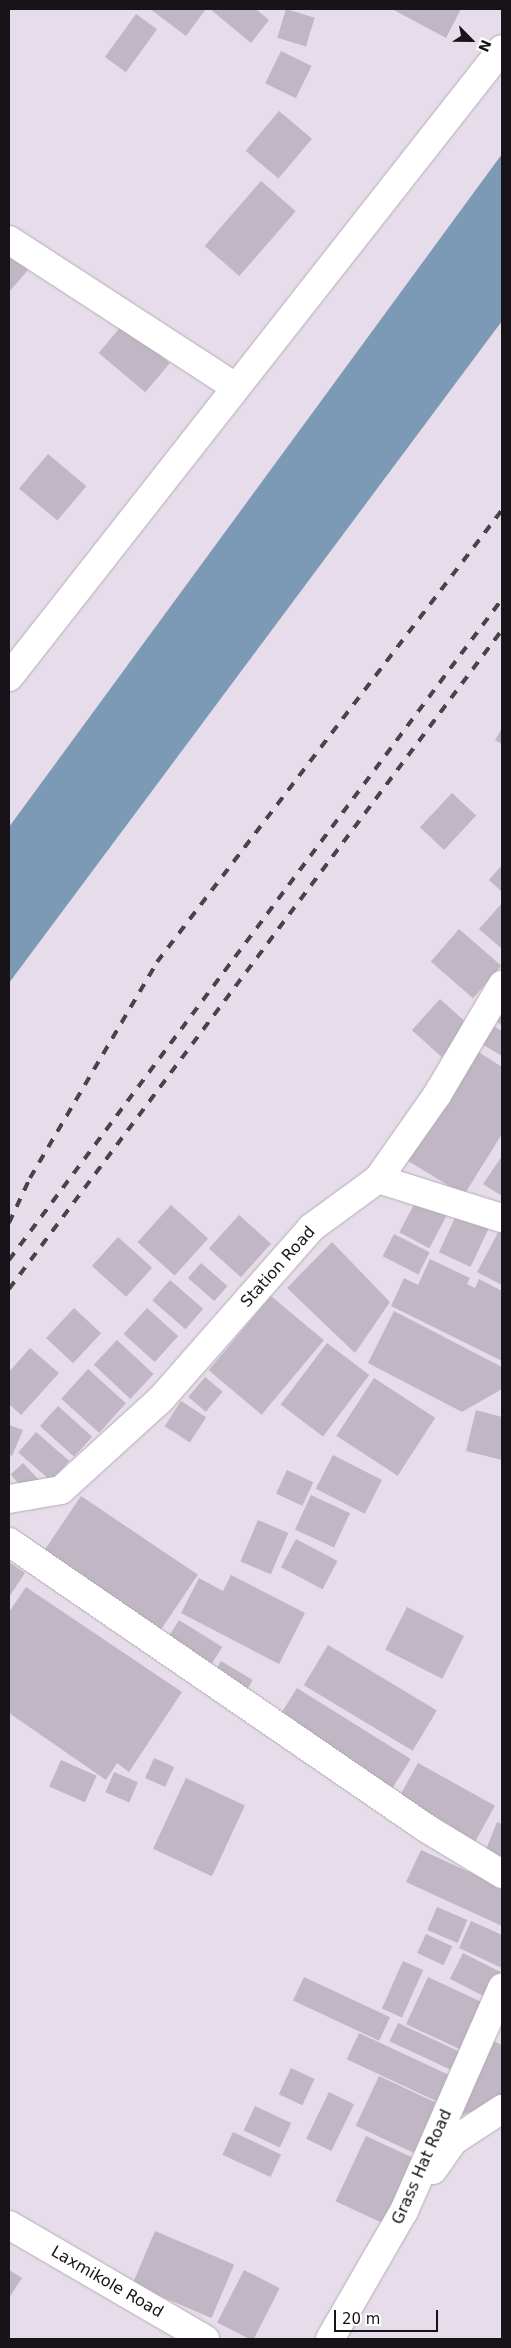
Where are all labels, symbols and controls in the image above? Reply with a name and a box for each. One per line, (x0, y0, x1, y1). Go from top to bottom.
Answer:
north arrow (446, 15, 496, 65)
text: N (475, 37, 494, 54)
street label: Station Road (237, 1223, 319, 1311)
street label: Grass Hat Road (388, 2107, 456, 2227)
street label: Laxmikole Road (48, 2242, 166, 2322)
scale bar (336, 2300, 440, 2332)
text: 20 m (342, 2310, 380, 2328)

